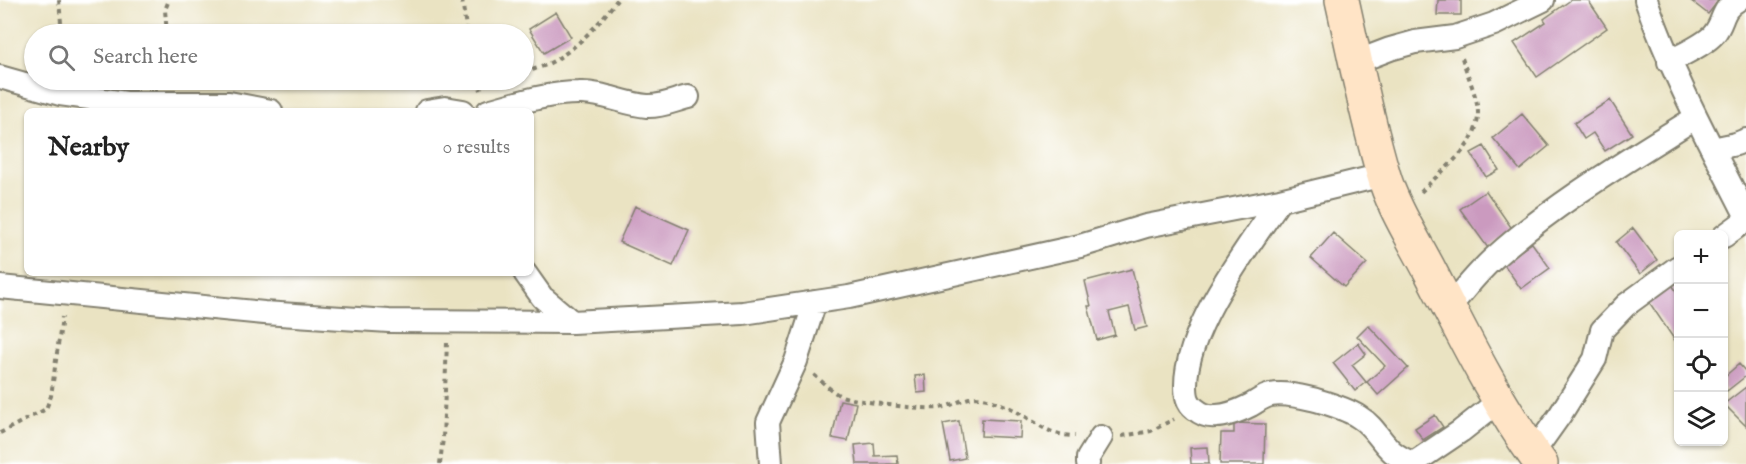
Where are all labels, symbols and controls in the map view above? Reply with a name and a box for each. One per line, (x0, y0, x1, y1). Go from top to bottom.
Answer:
search box (24, 24, 534, 90)
icon: search (45, 41, 78, 74)
text: Search here (93, 43, 198, 71)
text: Nearby (48, 131, 129, 164)
text: 0 results (443, 135, 510, 160)
map controls (1674, 230, 1728, 446)
button: + (1674, 230, 1728, 284)
button: − (1674, 284, 1728, 338)
button: locate (1674, 338, 1728, 392)
button: layers (1674, 392, 1728, 446)

